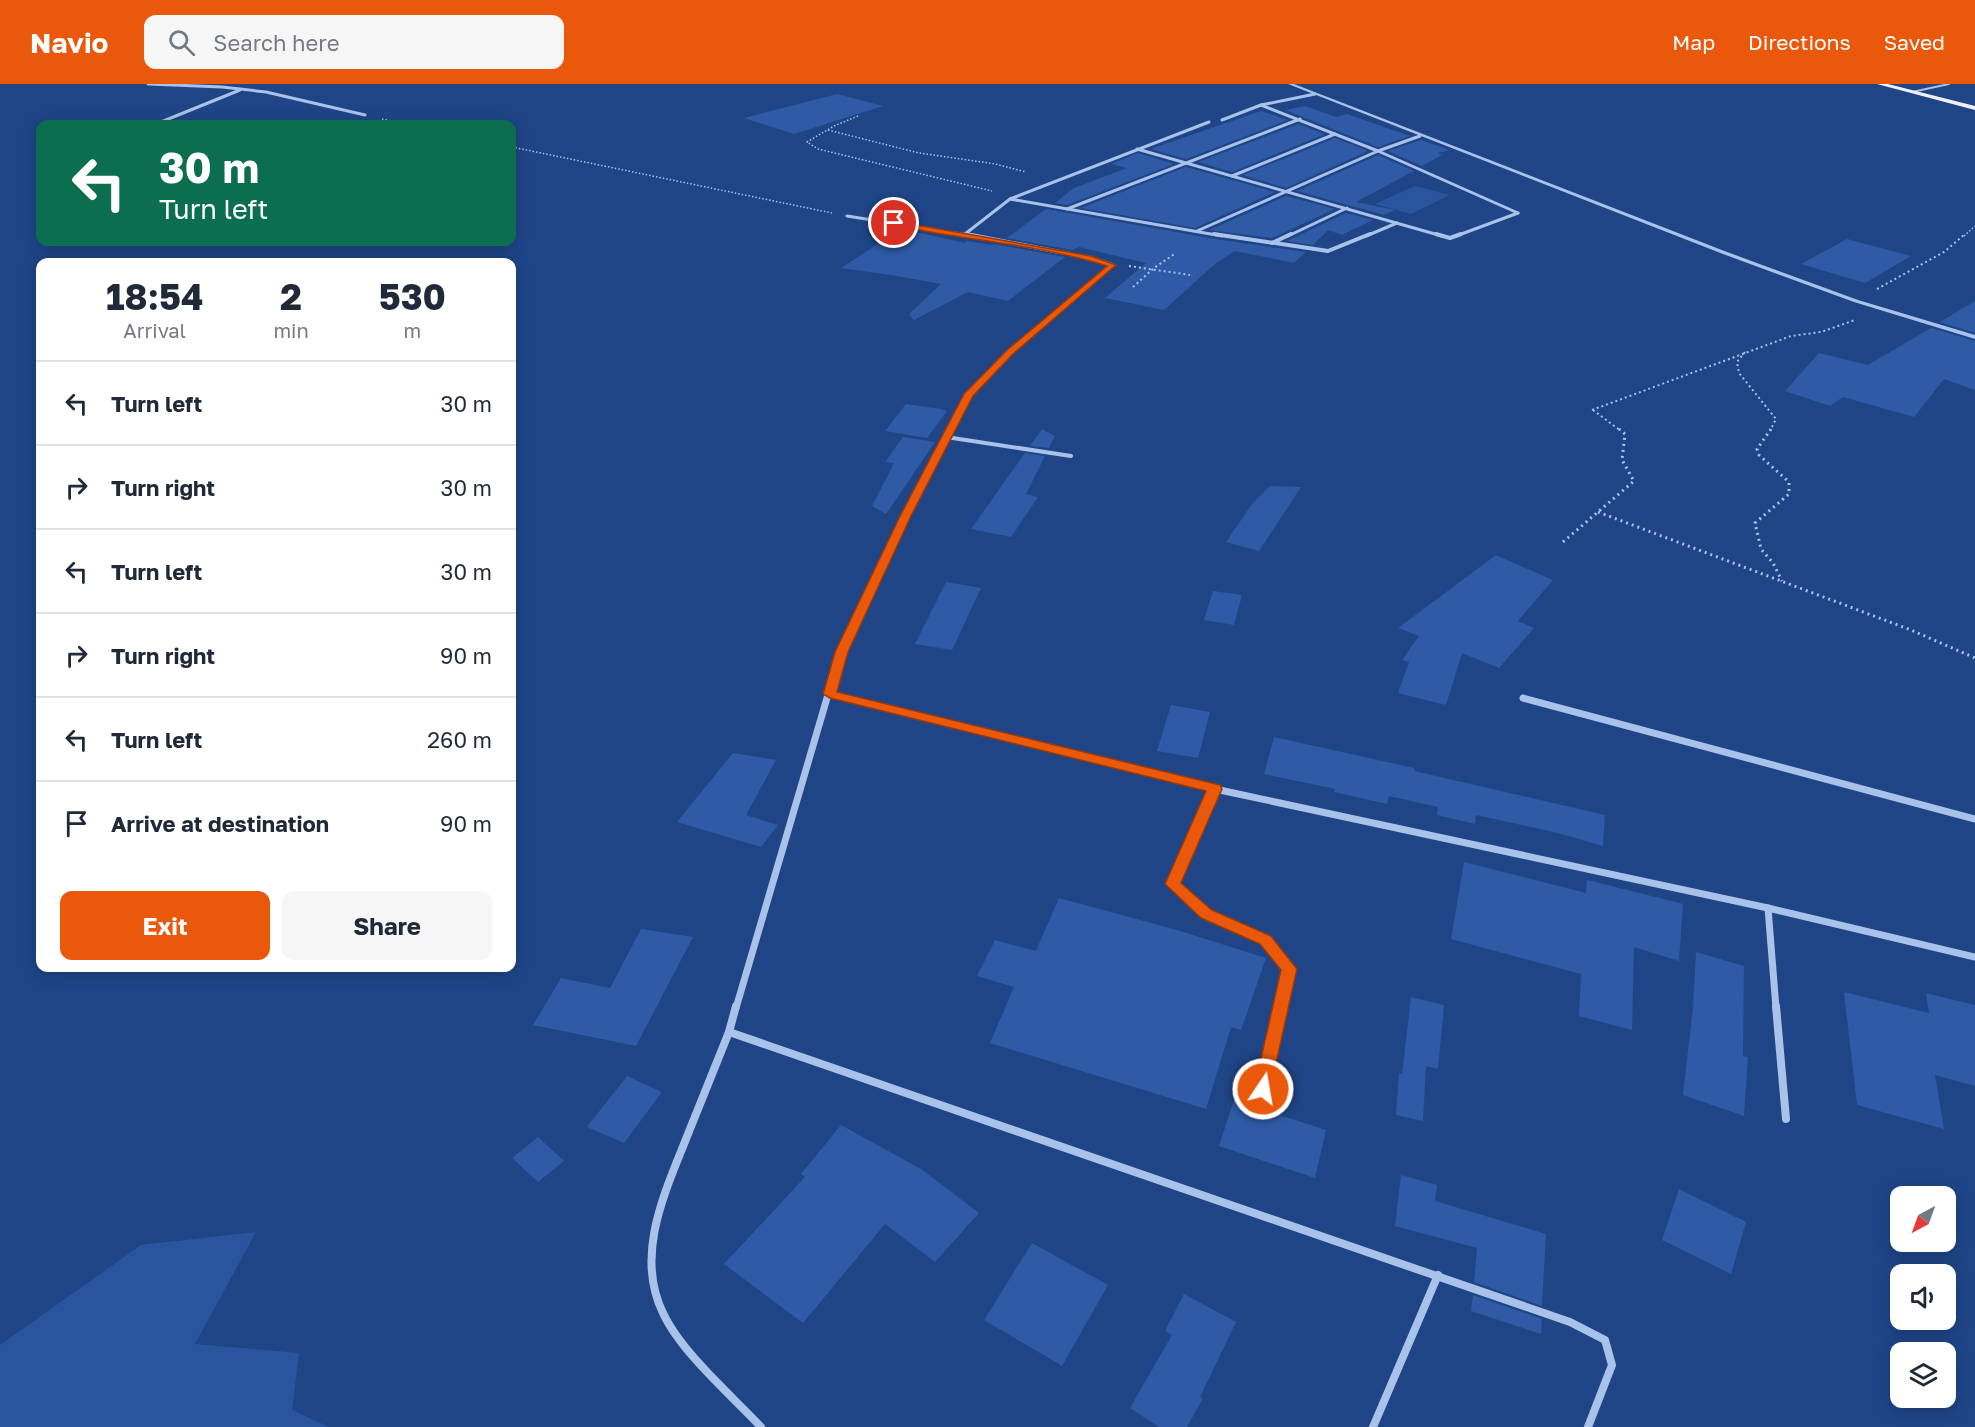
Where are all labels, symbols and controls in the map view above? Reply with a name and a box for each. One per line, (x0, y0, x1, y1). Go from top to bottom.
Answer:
search box (144, 15, 564, 69)
text: Navio (30, 26, 108, 59)
icon: search (165, 26, 198, 59)
text: Search here (213, 29, 339, 56)
text: Map (1672, 29, 1715, 55)
text: Directions (1748, 29, 1851, 55)
text: Saved (1884, 29, 1945, 55)
text: 30 m (159, 142, 259, 192)
icon: left (60, 144, 138, 222)
text: Turn left (159, 193, 268, 225)
pin (868, 197, 919, 248)
icon: arrive (877, 206, 910, 239)
text: 18:54 (106, 275, 203, 318)
text: 2 (280, 275, 302, 318)
text: 530 (379, 275, 446, 318)
text: Arrival (123, 318, 186, 342)
text: min (273, 318, 309, 342)
text: m (404, 318, 421, 342)
icon: left (60, 387, 93, 420)
text: Turn left (111, 390, 202, 417)
text: 30 m (441, 390, 492, 417)
icon: right (60, 471, 93, 504)
text: Turn right (111, 474, 215, 501)
text: 30 m (441, 474, 492, 501)
icon: left (60, 555, 93, 588)
text: Turn left (111, 558, 202, 585)
text: 30 m (441, 558, 492, 585)
icon: right (60, 639, 93, 672)
text: Turn right (111, 642, 215, 669)
text: 90 m (440, 642, 492, 669)
icon: left (60, 723, 93, 756)
text: Turn left (111, 726, 202, 753)
text: 260 m (427, 726, 492, 753)
icon: arrive (60, 807, 93, 840)
text: Arrive at destination (111, 810, 329, 837)
text: 90 m (440, 810, 492, 837)
button: Exit (60, 891, 270, 960)
button: Share (282, 891, 492, 960)
position arrow (1231, 1057, 1295, 1121)
north arrow (1890, 1186, 1956, 1252)
map controls (1890, 1186, 1956, 1408)
button: sound (1890, 1264, 1956, 1330)
button: layers (1890, 1342, 1956, 1408)

